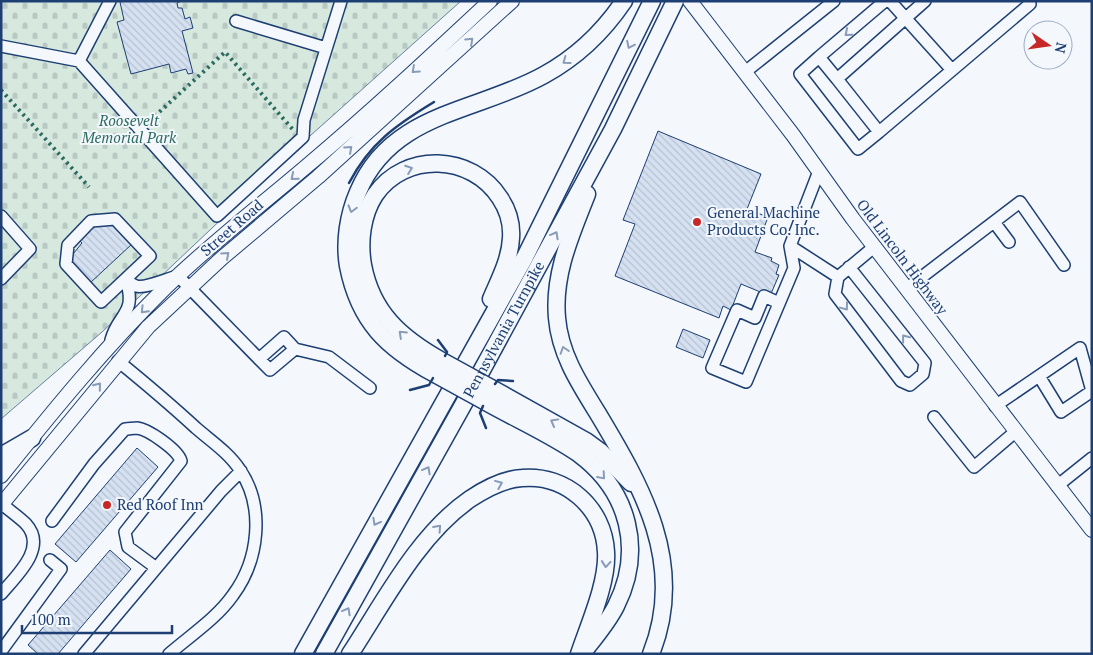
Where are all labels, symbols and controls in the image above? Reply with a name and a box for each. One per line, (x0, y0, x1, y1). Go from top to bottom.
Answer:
north arrow (1023, 20, 1073, 70)
one-way arrow (845, 27, 854, 35)
one-way arrow (464, 38, 473, 47)
one-way arrow (626, 40, 636, 49)
text: N (1051, 41, 1072, 56)
one-way arrow (562, 55, 572, 64)
one-way arrow (412, 64, 421, 73)
park label: Roosevelt Memorial Park (81, 110, 177, 147)
one-way arrow (343, 146, 352, 155)
one-way arrow (405, 165, 413, 175)
one-way arrow (290, 172, 299, 181)
street label: Street Road (196, 194, 267, 260)
street label: Old Lincoln Highway (853, 195, 953, 318)
place label: General Machine Products Co. Inc. (707, 202, 820, 239)
one-way arrow (347, 204, 357, 212)
marker: General Machine Products Co. Inc. (691, 216, 703, 228)
one-way arrow (549, 231, 559, 240)
one-way arrow (220, 252, 229, 261)
street label: Pennsylvania Turnpike (458, 257, 548, 401)
one-way arrow (839, 301, 847, 310)
one-way arrow (141, 305, 150, 314)
one-way arrow (398, 331, 407, 340)
one-way arrow (902, 335, 911, 344)
one-way arrow (560, 346, 570, 355)
one-way arrow (93, 382, 102, 391)
one-way arrow (550, 418, 559, 428)
one-way arrow (421, 466, 431, 475)
one-way arrow (596, 471, 605, 480)
one-way arrow (494, 480, 503, 491)
place label: Red Roof Inn (117, 494, 204, 514)
marker: Red Roof Inn (101, 499, 113, 511)
one-way arrow (373, 517, 383, 526)
one-way arrow (432, 524, 441, 533)
one-way arrow (601, 561, 612, 569)
scale bar (22, 602, 172, 634)
one-way arrow (341, 608, 351, 617)
text: 100 m (30, 609, 71, 629)

